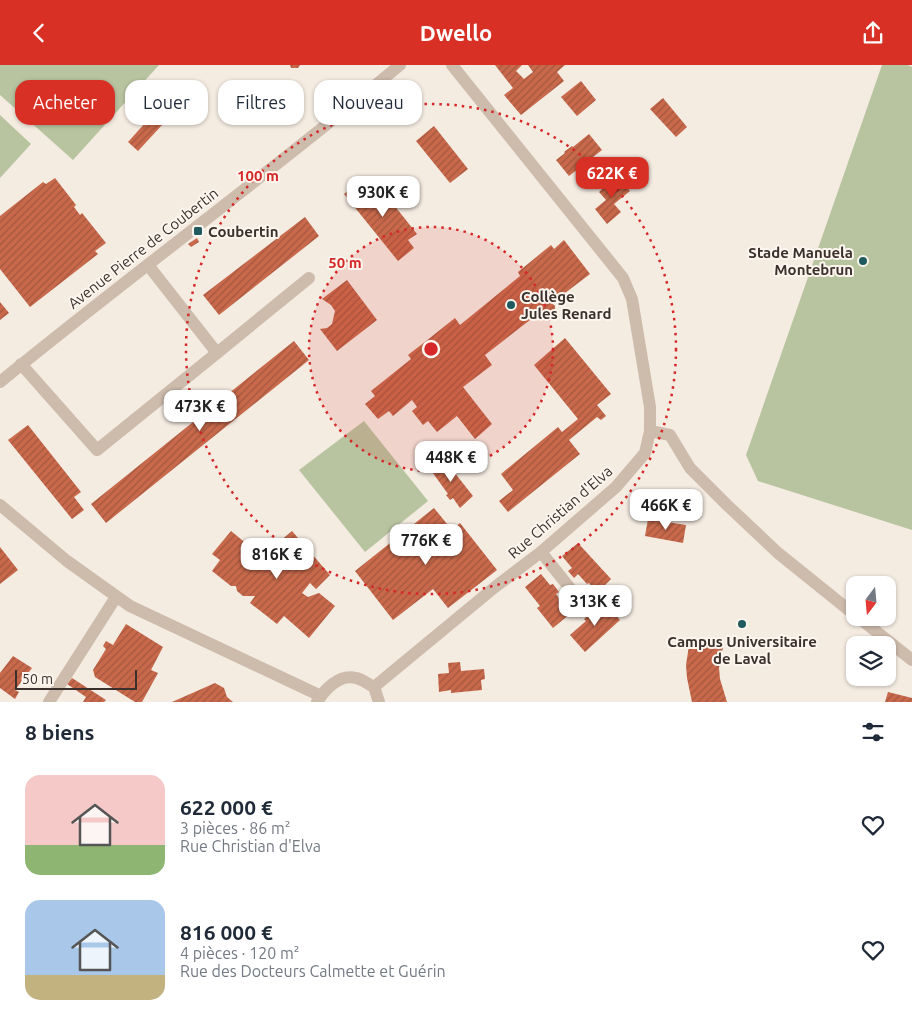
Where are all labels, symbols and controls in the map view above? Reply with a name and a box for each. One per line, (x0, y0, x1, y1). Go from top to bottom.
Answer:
icon: back (25, 19, 53, 47)
icon: share (859, 19, 887, 47)
text: Dwello (420, 20, 492, 45)
chip: Acheter (15, 80, 115, 125)
chip: Louer (125, 80, 208, 125)
chip: Filtres (218, 80, 304, 125)
chip: Nouveau (314, 80, 422, 125)
pin: 622K € (571, 157, 653, 199)
text: 622K € (587, 164, 637, 182)
text: 100 m (237, 167, 279, 184)
pin: 930K € (342, 175, 424, 218)
text: 930K € (358, 183, 408, 201)
street label: Avenue Pierre de Coubertin (65, 184, 221, 312)
place label: Coubertin (208, 223, 278, 240)
marker: Coubertin (192, 225, 204, 237)
place label: Stade Manuela Montebrun (748, 244, 853, 278)
text: 50 m (328, 254, 362, 271)
marker: Stade Manuela Montebrun (857, 255, 869, 267)
place label: Collège Jules Renard (521, 288, 612, 322)
marker: Collège Jules Renard (505, 299, 517, 311)
centre of rings (422, 340, 440, 358)
pin: 473K € (159, 389, 241, 432)
text: 473K € (175, 397, 225, 415)
pin: 448K € (410, 441, 492, 483)
text: 448K € (426, 448, 476, 466)
street label: Rue Christian d'Elva (505, 462, 615, 562)
pin: 466K € (625, 489, 707, 531)
text: 466K € (641, 496, 691, 514)
pin: 776K € (385, 523, 467, 566)
text: 776K € (401, 531, 451, 549)
pin: 816K € (236, 537, 318, 580)
text: 816K € (252, 545, 302, 563)
north arrow (846, 576, 896, 626)
map controls (846, 576, 896, 686)
pin: 313K € (554, 585, 636, 627)
text: 313K € (570, 592, 620, 610)
marker: Campus Universitaire de Laval (736, 618, 748, 630)
place label: Campus Universitaire de Laval (667, 633, 817, 667)
button: layers (846, 636, 896, 686)
scale bar (15, 667, 138, 690)
text: 50 m (22, 671, 53, 687)
icon: filters (859, 718, 887, 746)
text: 8 biens (25, 720, 95, 744)
icon: home (65, 795, 125, 855)
text: 622 000 € (180, 795, 273, 819)
icon: heart (859, 811, 887, 839)
text: 3 pièces · 86 m² (180, 819, 290, 837)
text: Rue Christian d'Elva (180, 837, 321, 855)
icon: home (65, 920, 125, 980)
text: 816 000 € (180, 920, 273, 944)
icon: heart (859, 936, 887, 964)
text: 4 pièces · 120 m² (180, 944, 300, 962)
text: Rue des Docteurs Calmette et Guérin (180, 962, 446, 980)

